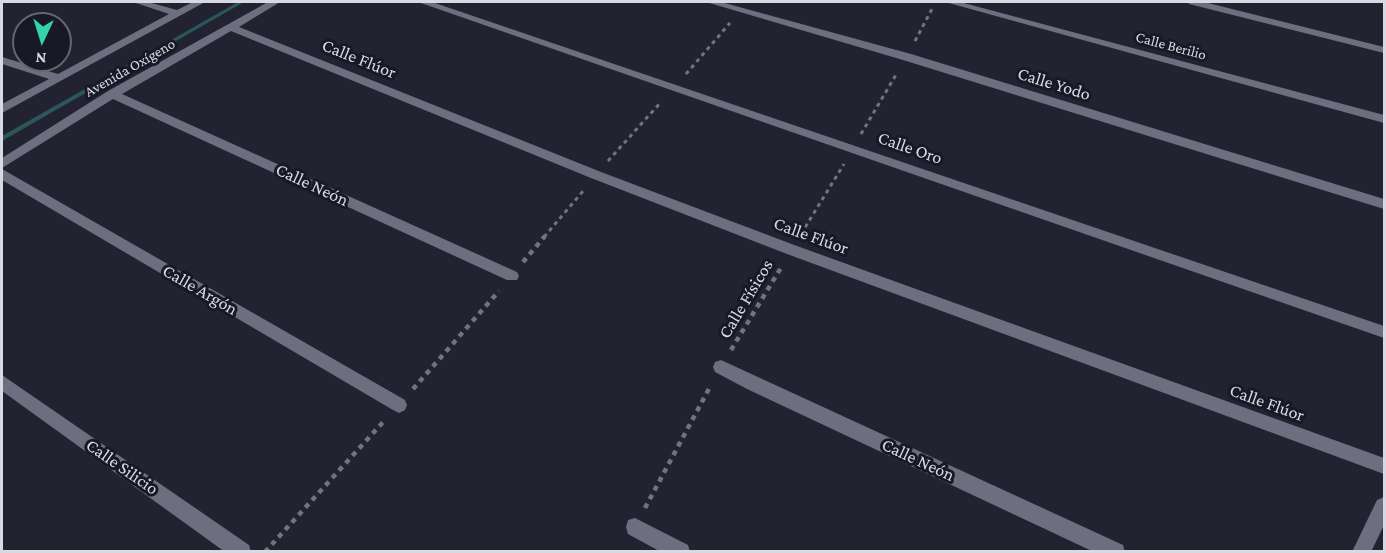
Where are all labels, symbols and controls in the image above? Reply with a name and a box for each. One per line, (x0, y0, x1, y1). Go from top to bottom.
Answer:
north arrow (12, 12, 72, 72)
street label: Calle Berilio (1134, 28, 1208, 64)
street label: Calle Flúor (319, 34, 399, 84)
street label: Avenida Oxígeno (82, 35, 178, 101)
text: N (35, 50, 47, 67)
street label: Calle Yodo (1015, 63, 1093, 105)
street label: Calle Oro (875, 127, 945, 169)
street label: Calle Neón (272, 159, 352, 211)
street label: Calle Flúor (771, 212, 851, 260)
street label: Calle Físicos (714, 256, 778, 342)
street label: Calle Argón (159, 260, 241, 320)
street label: Calle Flúor (1227, 379, 1307, 427)
street label: Calle Silicio (82, 434, 162, 500)
street label: Calle Neón (878, 434, 958, 486)

